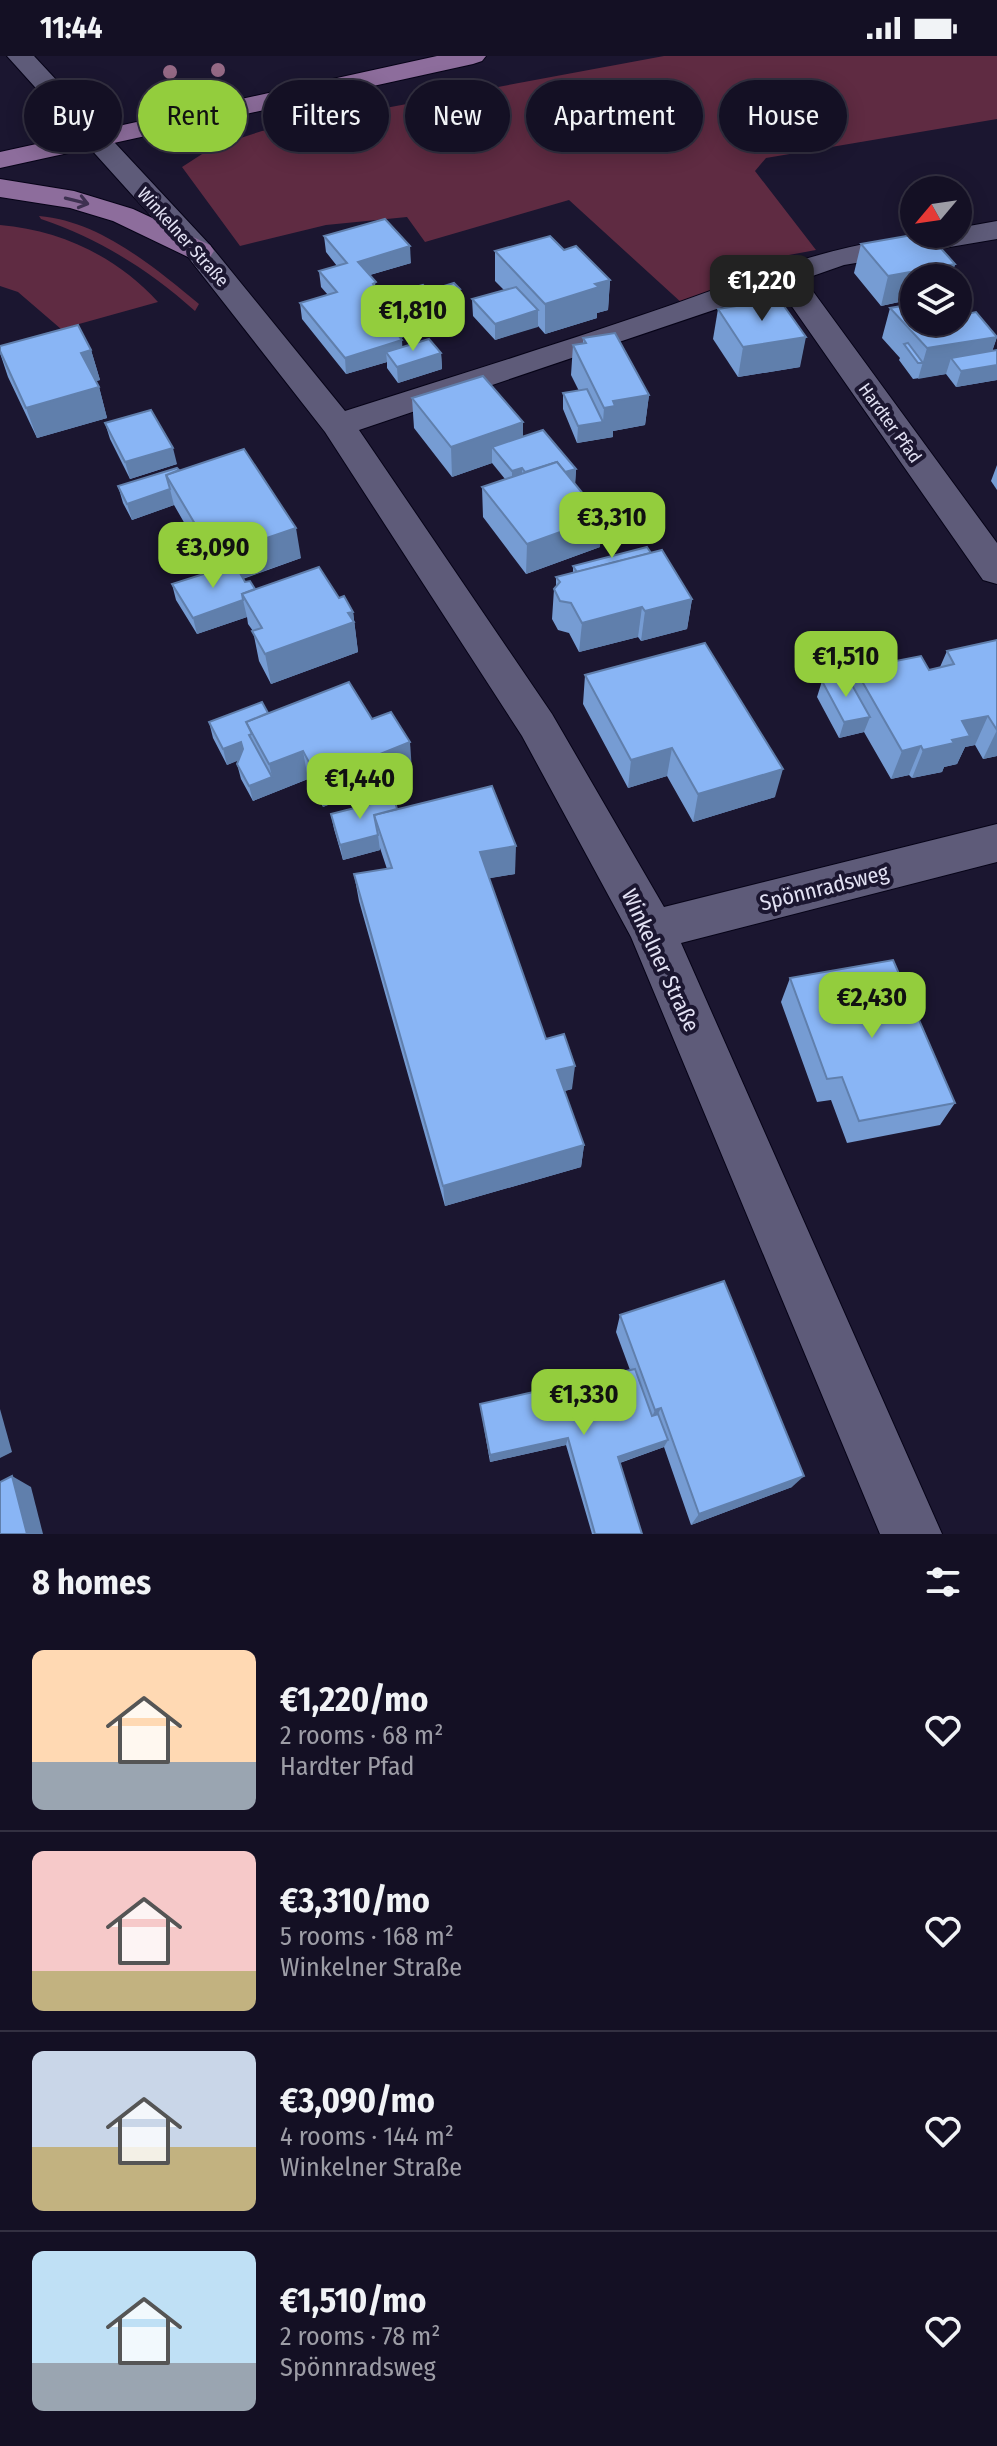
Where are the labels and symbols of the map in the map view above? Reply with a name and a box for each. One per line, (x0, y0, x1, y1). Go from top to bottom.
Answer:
north arrow (900, 176, 972, 248)
street label: Winkelner Straße (133, 183, 233, 291)
one-way arrow (63, 195, 89, 210)
pin: €1,220 (697, 255, 827, 323)
pin: €1,810 (348, 285, 478, 353)
street label: Hardter Pfad (854, 379, 926, 467)
pin: €3,310 (547, 492, 677, 560)
pin: €3,090 (148, 522, 278, 590)
pin: €1,510 (781, 631, 911, 699)
pin: €1,440 (295, 753, 425, 821)
street label: Spönnradsweg (757, 858, 892, 917)
street label: Winkelner Straße (616, 885, 705, 1036)
pin: €2,430 (807, 972, 937, 1040)
pin: €1,330 (519, 1369, 649, 1437)

